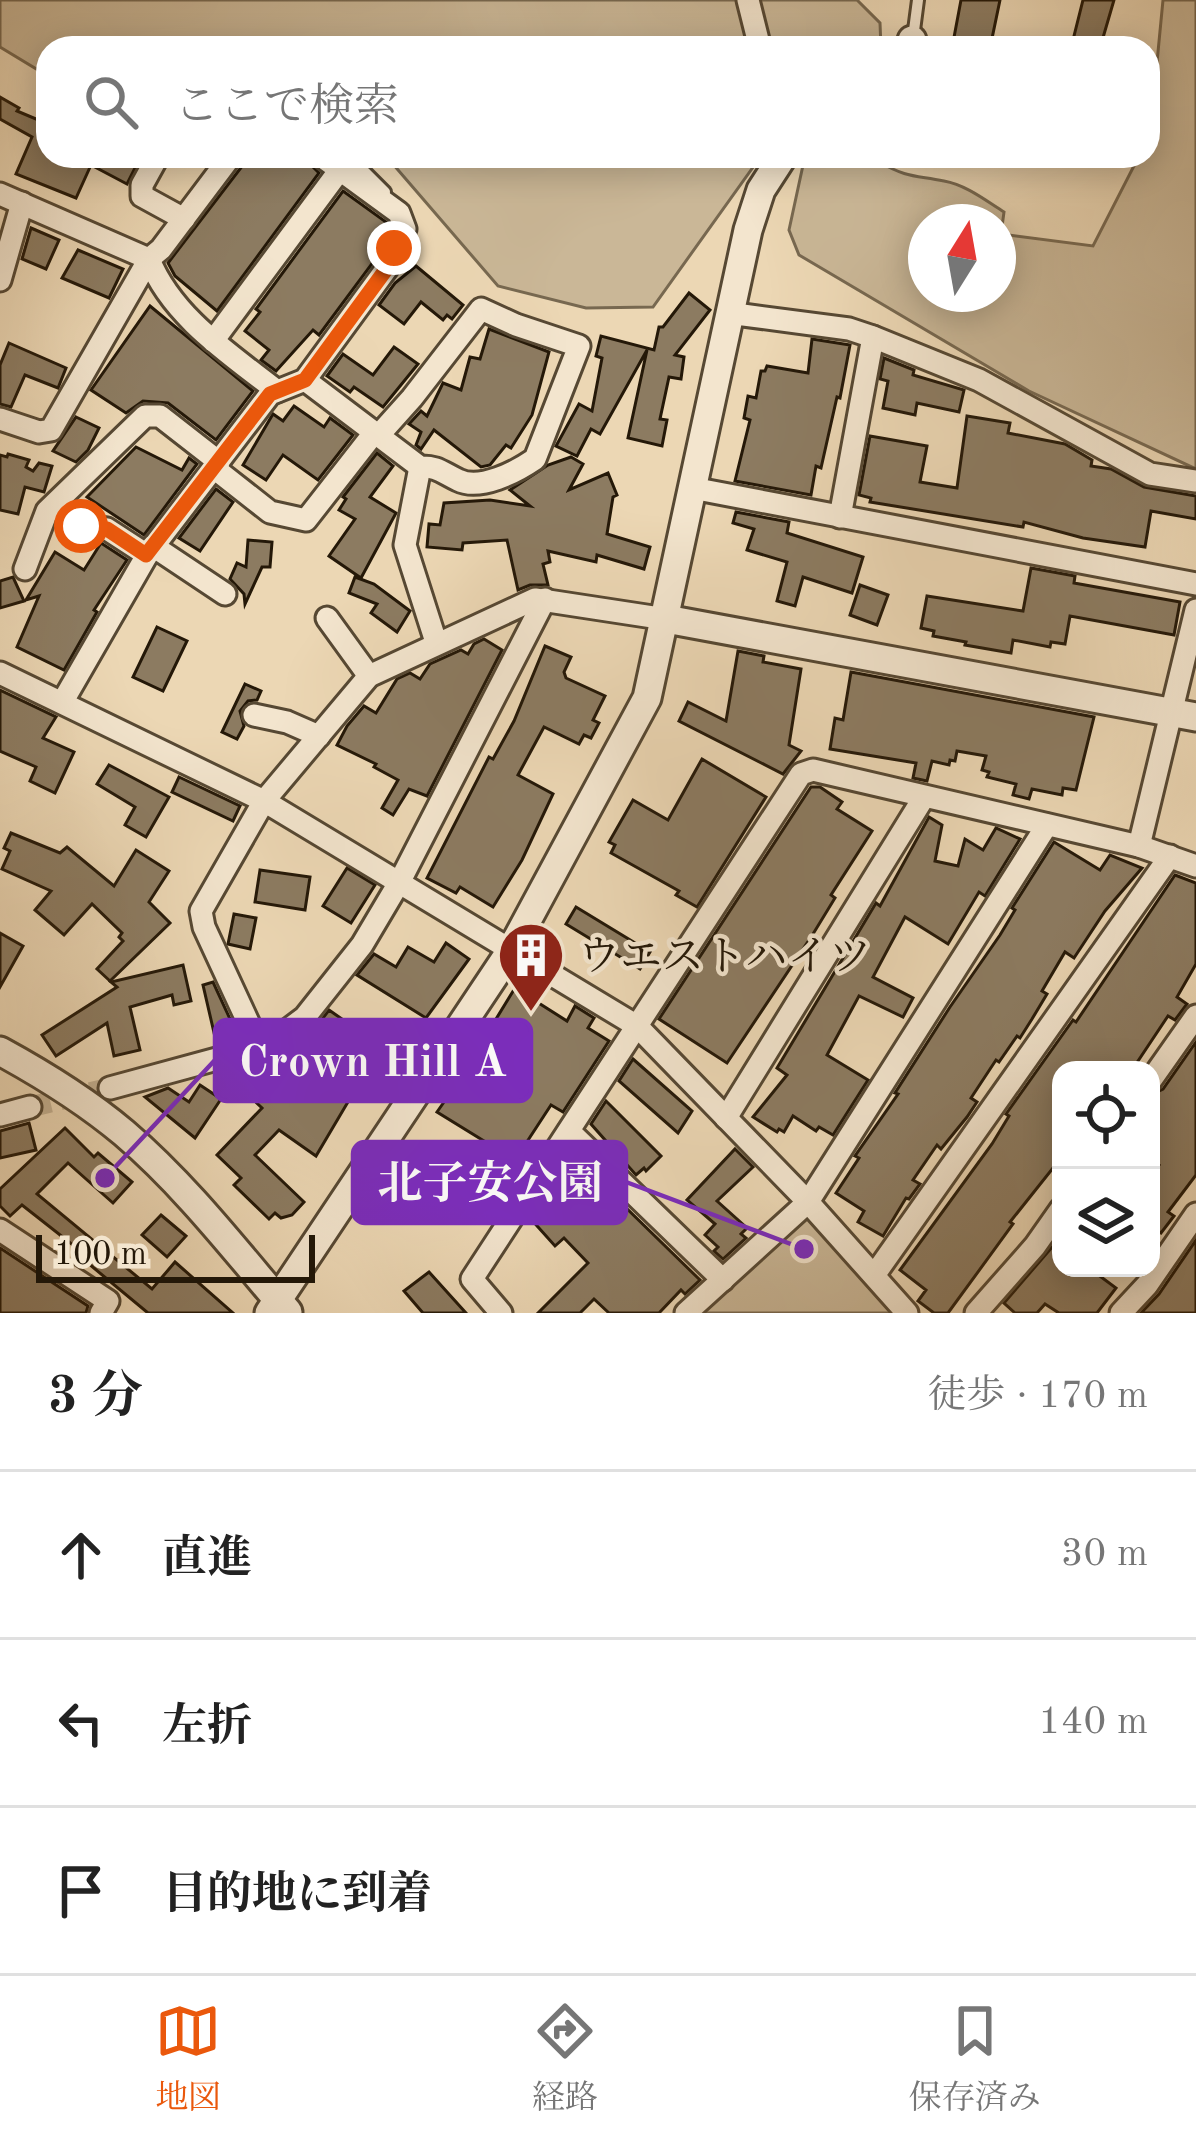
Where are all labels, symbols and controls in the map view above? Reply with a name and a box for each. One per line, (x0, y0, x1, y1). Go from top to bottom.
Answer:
search box (36, 36, 1160, 168)
icon: search (78, 69, 144, 135)
text: ここで検索 (174, 86, 399, 131)
north arrow (908, 204, 1016, 312)
route end (367, 221, 421, 275)
route start (54, 499, 108, 553)
building icon: ウエストハイツ (496, 920, 566, 1014)
place label: ウエストハイツ (578, 937, 871, 980)
callout: Crown Hill A (215, 1020, 531, 1101)
text: Crown Hill A (239, 1042, 507, 1087)
map controls (1052, 1061, 1160, 1277)
button: locate (1052, 1061, 1160, 1169)
callout: 北子安公園 (353, 1142, 626, 1223)
text: 北子安公園 (377, 1159, 603, 1209)
button: layers (1052, 1169, 1160, 1277)
scale bar (36, 1229, 315, 1282)
text: 100 m (54, 1239, 147, 1272)
text: 3 分 (48, 1373, 143, 1424)
text: 徒歩 · 170 m (927, 1377, 1148, 1416)
icon: ahead (48, 1522, 114, 1588)
text: 30 m (1061, 1535, 1148, 1574)
text: 直進 (162, 1538, 252, 1583)
icon: left (48, 1690, 114, 1756)
text: 140 m (1038, 1703, 1148, 1742)
text: 左折 (162, 1706, 252, 1751)
icon: arrive (48, 1858, 114, 1924)
text: 目的地に到着 (162, 1874, 432, 1919)
tab: 地図 (155, 1998, 221, 2120)
tab: 経路 (532, 1998, 598, 2120)
tab: 保存済み (909, 1998, 1041, 2120)

